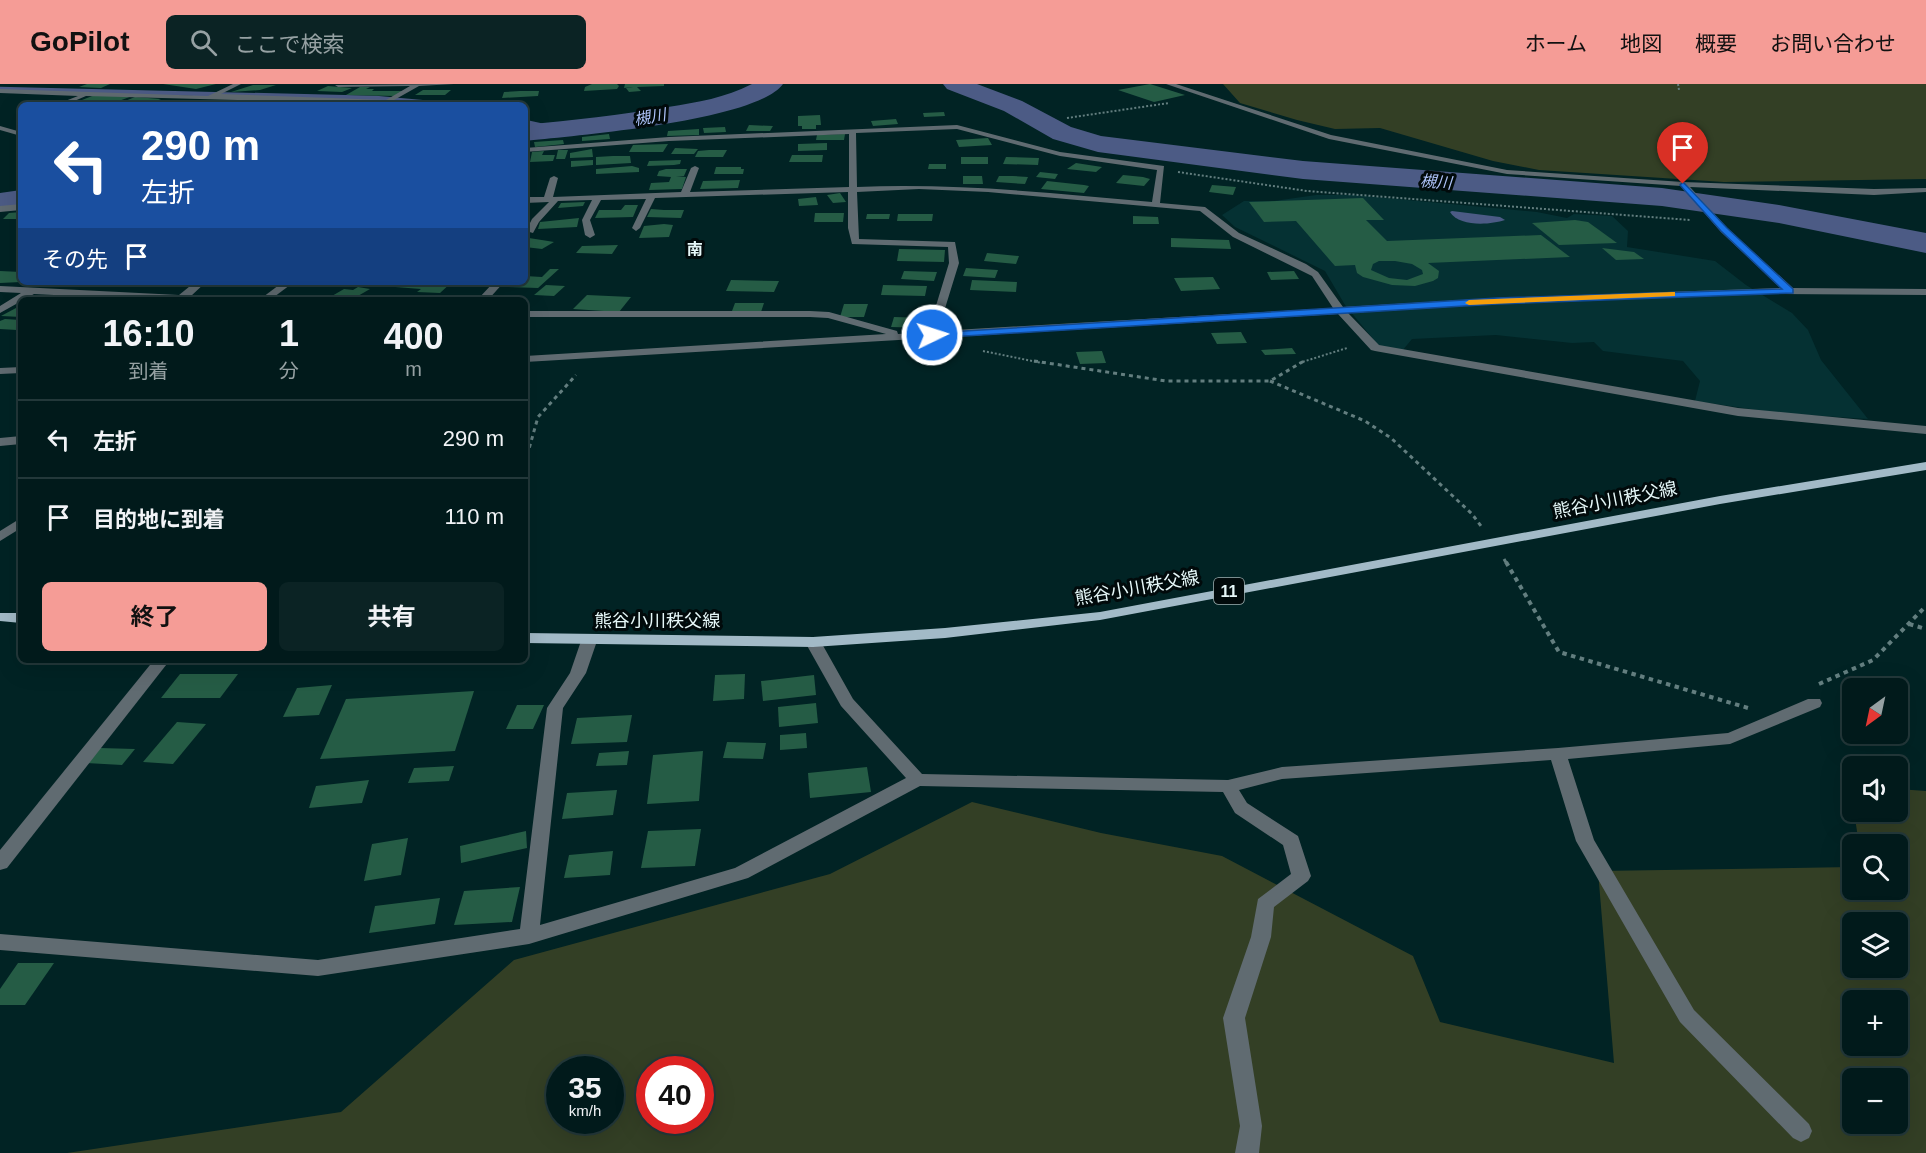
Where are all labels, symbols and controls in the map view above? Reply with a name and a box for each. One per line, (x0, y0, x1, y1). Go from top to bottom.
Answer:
search box (166, 15, 586, 69)
text: GoPilot (30, 26, 130, 57)
icon: search (187, 26, 220, 59)
text: ここで検索 (235, 32, 345, 57)
text: ホーム (1525, 32, 1587, 55)
text: 地図 (1620, 32, 1662, 55)
text: 概要 (1695, 32, 1737, 55)
text: お問い合わせ (1770, 32, 1896, 55)
water label: 槻川 (633, 106, 669, 128)
text: 290 m (141, 122, 260, 169)
pin (1657, 122, 1708, 184)
icon: left (42, 126, 120, 204)
icon: arrive (1666, 131, 1699, 164)
water label: 槻川 (1419, 172, 1455, 192)
text: 左折 (141, 178, 195, 208)
icon: arrive (120, 240, 153, 273)
district label: 南 (687, 241, 703, 258)
text: その先 (42, 247, 108, 272)
position arrow (900, 303, 964, 367)
text: 16:10 (102, 313, 195, 354)
text: 1 (279, 313, 299, 354)
text: 400 (383, 316, 444, 357)
text: m (405, 358, 422, 380)
text: 到着 (128, 360, 168, 382)
text: 分 (279, 360, 299, 382)
icon: left (42, 423, 75, 456)
text: 290 m (443, 426, 504, 451)
text: 左折 (93, 429, 137, 454)
street label: 熊谷小川秩父線 (1551, 478, 1679, 522)
icon: arrive (42, 501, 75, 534)
text: 110 m (444, 504, 504, 529)
text: 目的地に到着 (93, 507, 225, 532)
street label: 熊谷小川秩父線 (1073, 567, 1201, 609)
road number: 11 (1214, 578, 1244, 604)
button: 終了 (42, 582, 267, 651)
button: 共有 (279, 582, 504, 651)
street label: 熊谷小川秩父線 (594, 611, 720, 631)
north arrow (1842, 678, 1908, 744)
map controls (1842, 678, 1908, 1134)
button: sound (1842, 756, 1908, 822)
button: search (1842, 834, 1908, 900)
button: layers (1842, 912, 1908, 978)
button: + (1842, 990, 1908, 1056)
speed limit sign: 40 (636, 1056, 714, 1134)
button: − (1842, 1068, 1908, 1134)
text: 35 (568, 1071, 602, 1104)
text: km/h (569, 1102, 601, 1119)

